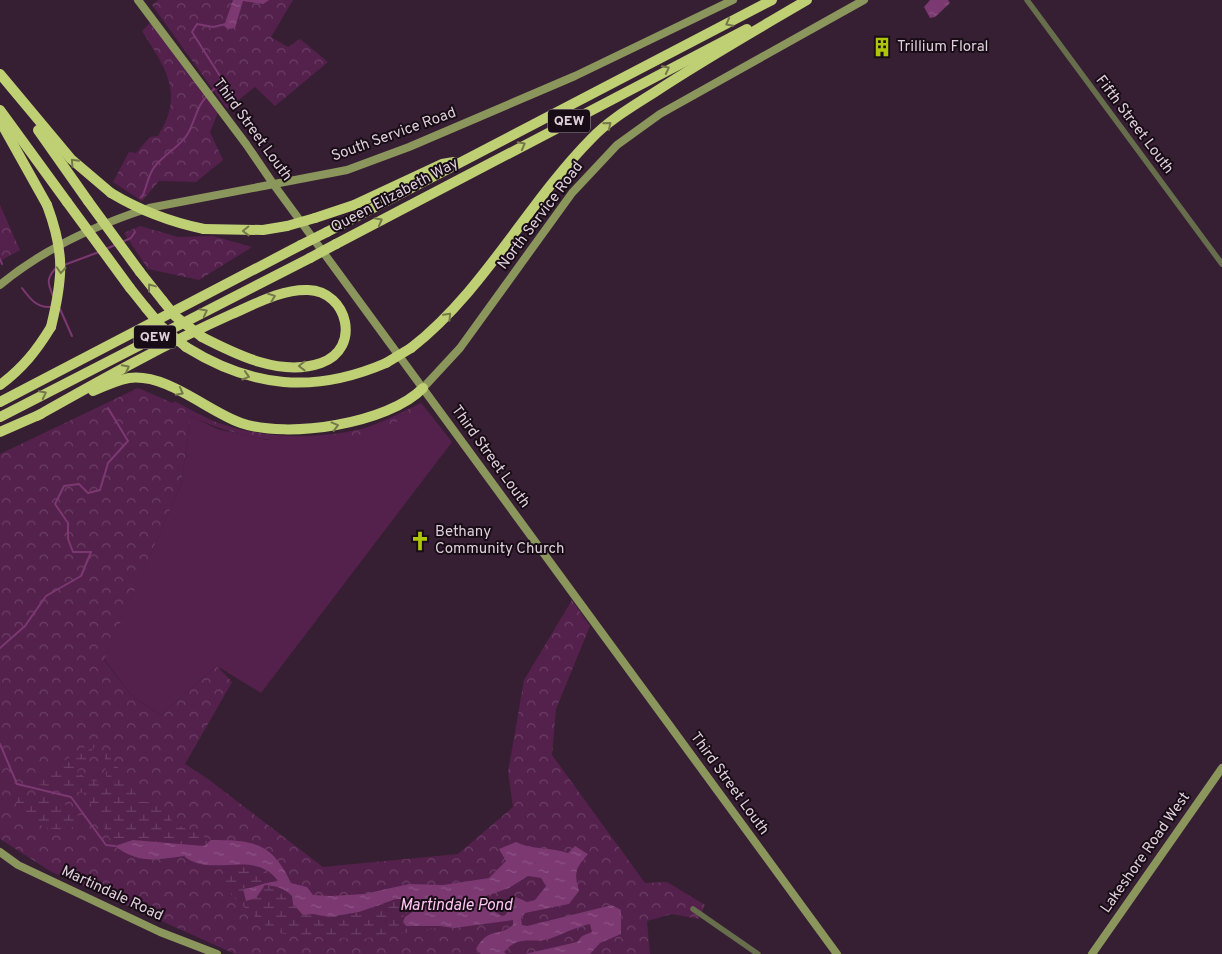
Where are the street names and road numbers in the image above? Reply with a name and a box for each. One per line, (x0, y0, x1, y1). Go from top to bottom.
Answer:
street label: Fifth Street Louth (1091, 72, 1177, 178)
street label: Third Street Louth (208, 75, 296, 185)
street label: South Service Road (329, 104, 459, 166)
road number: QEW (548, 110, 590, 132)
street label: Queen Elizabeth Way (328, 154, 462, 238)
street label: North Service Road (494, 158, 588, 274)
road number: QEW (134, 326, 176, 348)
street label: Third Street Louth (446, 402, 534, 512)
street label: Third Street Louth (685, 729, 773, 839)
street label: Lakeshore Road West (1097, 789, 1195, 917)
street label: Martindale Road (58, 862, 166, 926)

